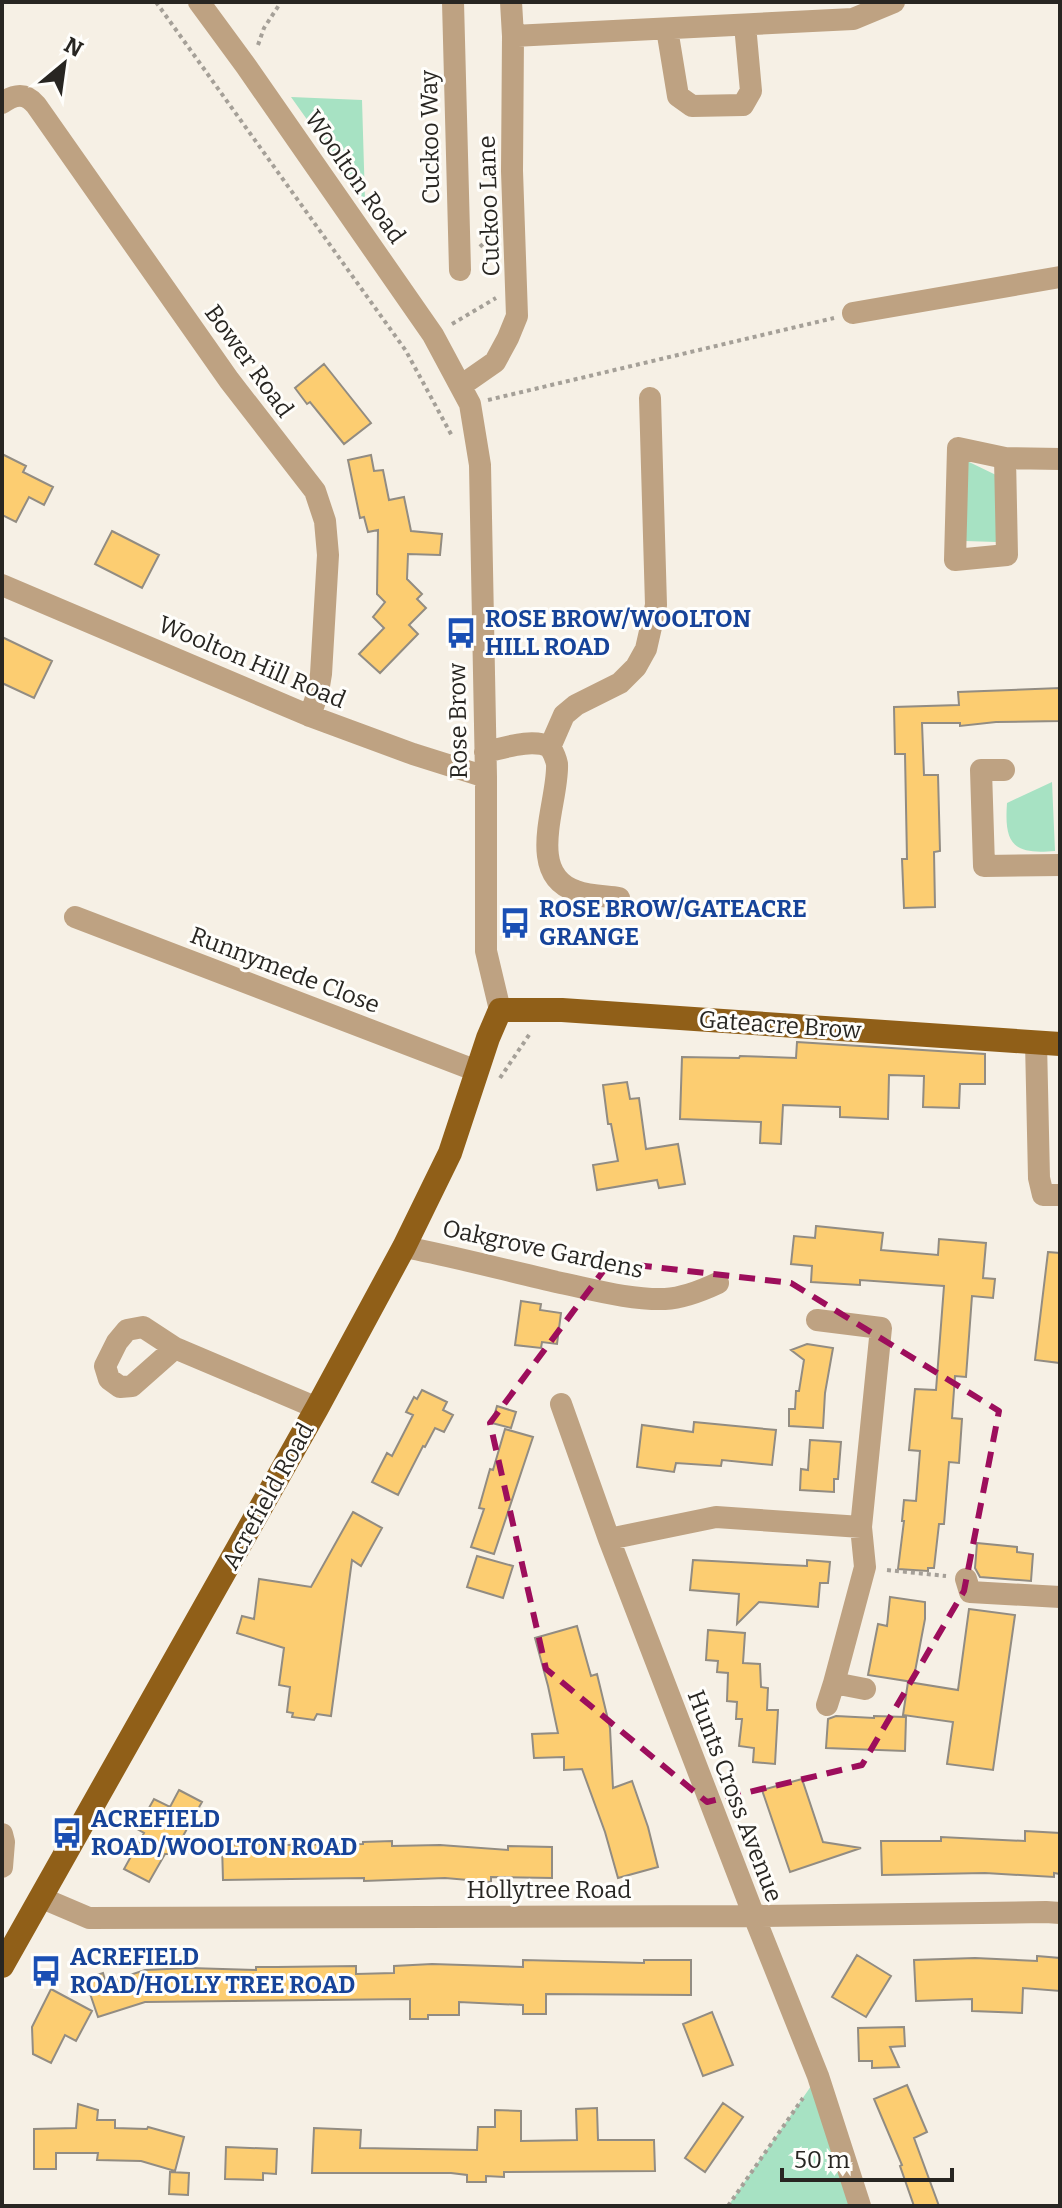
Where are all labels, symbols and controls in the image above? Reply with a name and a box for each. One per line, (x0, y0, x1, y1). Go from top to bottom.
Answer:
north arrow (24, 24, 104, 104)
text: N (59, 31, 87, 63)
street label: Cuckoo Way (415, 69, 445, 204)
street label: Woolton Road (299, 105, 411, 249)
street label: Cuckoo Lane (473, 135, 505, 277)
street label: Bower Road (199, 299, 299, 423)
place label: ROSE BROW/WOOLTON HILL ROAD (485, 605, 751, 661)
street label: Woolton Hill Road (154, 610, 350, 714)
bus stop icon: ROSE BROW/WOOLTON HILL ROAD (444, 616, 478, 650)
street label: Rose Brow (443, 662, 473, 779)
place label: ROSE BROW/GATEACRE GRANGE (539, 895, 807, 951)
bus stop icon: ROSE BROW/GATEACRE GRANGE (498, 906, 532, 940)
street label: Runnymede Close (186, 921, 384, 1019)
street label: Gateacre Brow (698, 1005, 863, 1045)
street label: Oakgrove Gardens (440, 1214, 646, 1284)
street label: Acrefield Road (216, 1418, 320, 1574)
street label: Hunts Cross Avenue (682, 1686, 788, 1906)
place label: ACREFIELD ROAD/WOOLTON ROAD (91, 1805, 357, 1861)
bus stop icon: ACREFIELD ROAD/WOOLTON ROAD (50, 1816, 84, 1850)
street label: Hollytree Road (466, 1876, 632, 1904)
place label: ACREFIELD ROAD/HOLLY TREE ROAD (70, 1943, 355, 1999)
bus stop icon: ACREFIELD ROAD/HOLLY TREE ROAD (29, 1954, 63, 1988)
scale bar (782, 2132, 952, 2182)
text: 50 m (794, 2146, 850, 2174)

